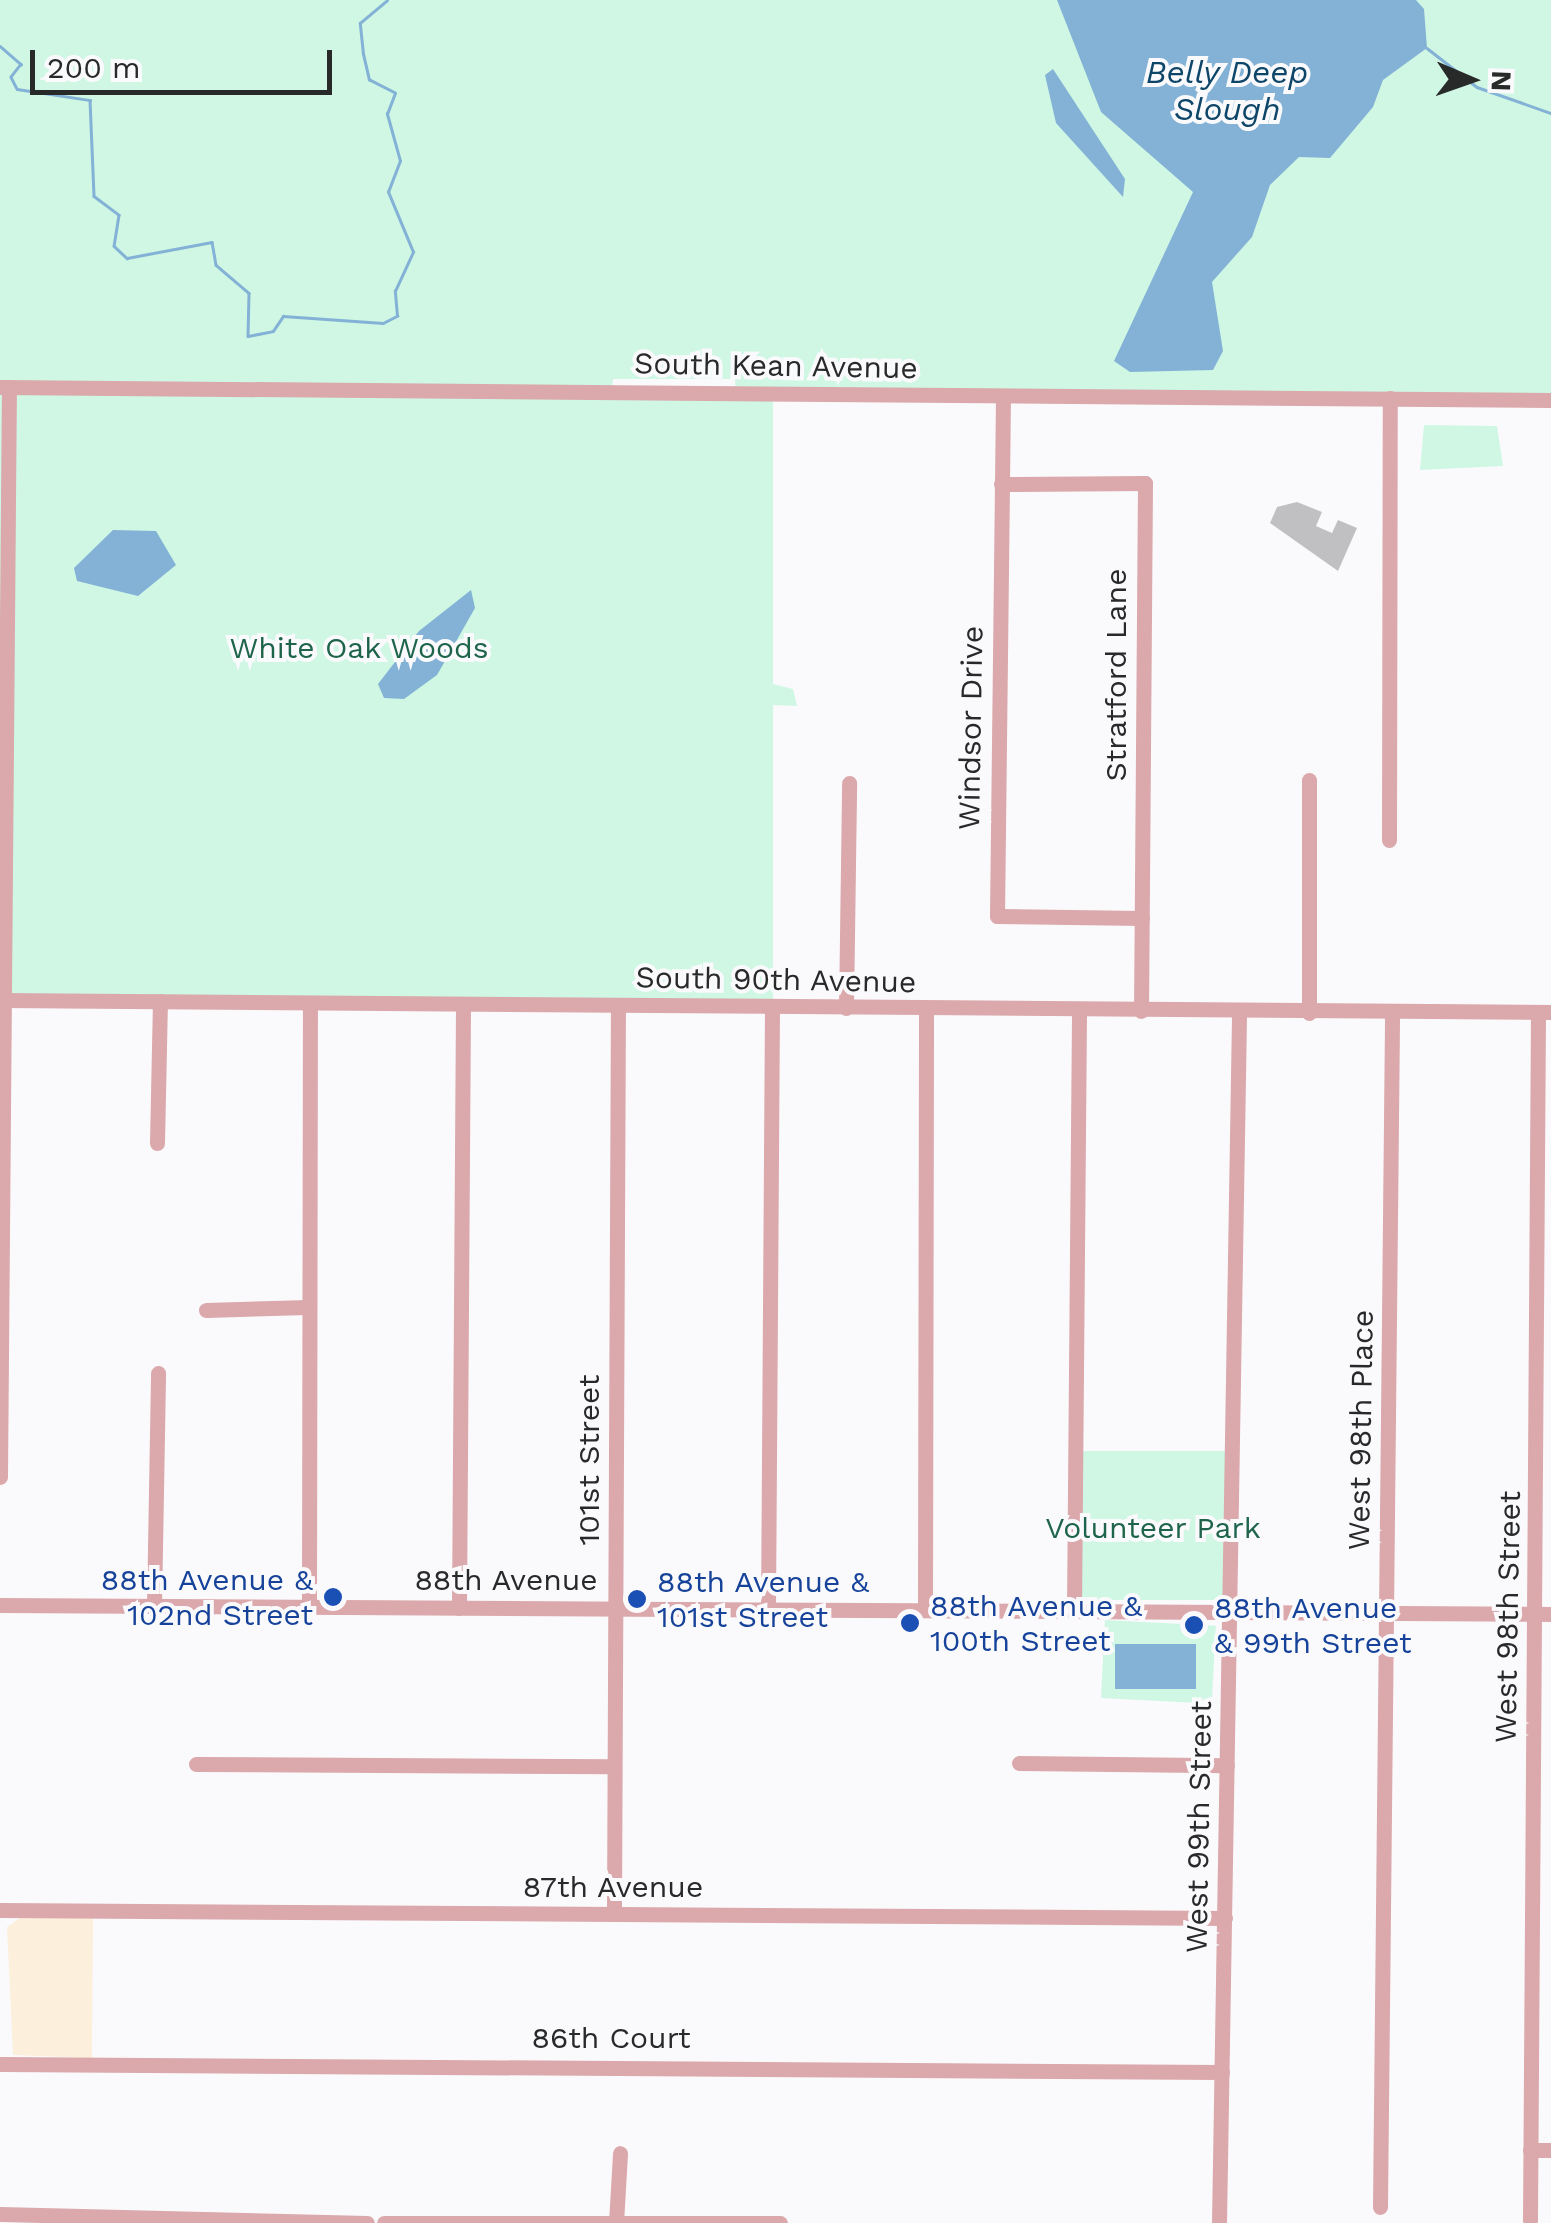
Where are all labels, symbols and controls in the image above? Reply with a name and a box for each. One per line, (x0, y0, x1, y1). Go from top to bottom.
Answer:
scale bar (35, 30, 338, 92)
north arrow (1421, 30, 1521, 130)
text: 200 m (47, 50, 141, 85)
water label: Belly Deep Slough (1145, 54, 1309, 129)
text: N (1485, 70, 1518, 92)
street label: South Kean Avenue (633, 346, 919, 386)
street label: Stratford Lane (1098, 569, 1134, 781)
street label: Windsor Drive (951, 625, 991, 831)
park label: White Oak Woods (229, 630, 489, 666)
street label: South 90th Avenue (635, 960, 917, 1000)
street label: West 98th Place (1341, 1309, 1381, 1551)
street label: 101st Street (571, 1375, 607, 1545)
street label: West 98th Street (1488, 1491, 1528, 1743)
park label: Volunteer Park (1045, 1510, 1261, 1546)
place label: 88th Avenue & 102nd Street (100, 1562, 313, 1632)
street label: 88th Avenue (414, 1562, 598, 1598)
place label: 88th Avenue & 101st Street (657, 1564, 870, 1634)
marker: 88th Avenue & 102nd Street (322, 1586, 344, 1608)
marker: 88th Avenue & 101st Street (626, 1588, 648, 1610)
place label: 88th Avenue & 100th Street (930, 1588, 1143, 1658)
place label: 88th Avenue & 99th Street (1214, 1590, 1412, 1660)
marker: 88th Avenue & 100th Street (899, 1612, 921, 1634)
marker: 88th Avenue & 99th Street (1183, 1614, 1205, 1636)
street label: West 99th Street (1179, 1700, 1219, 1954)
street label: 87th Avenue (522, 1869, 704, 1905)
street label: 86th Court (531, 2020, 691, 2056)

